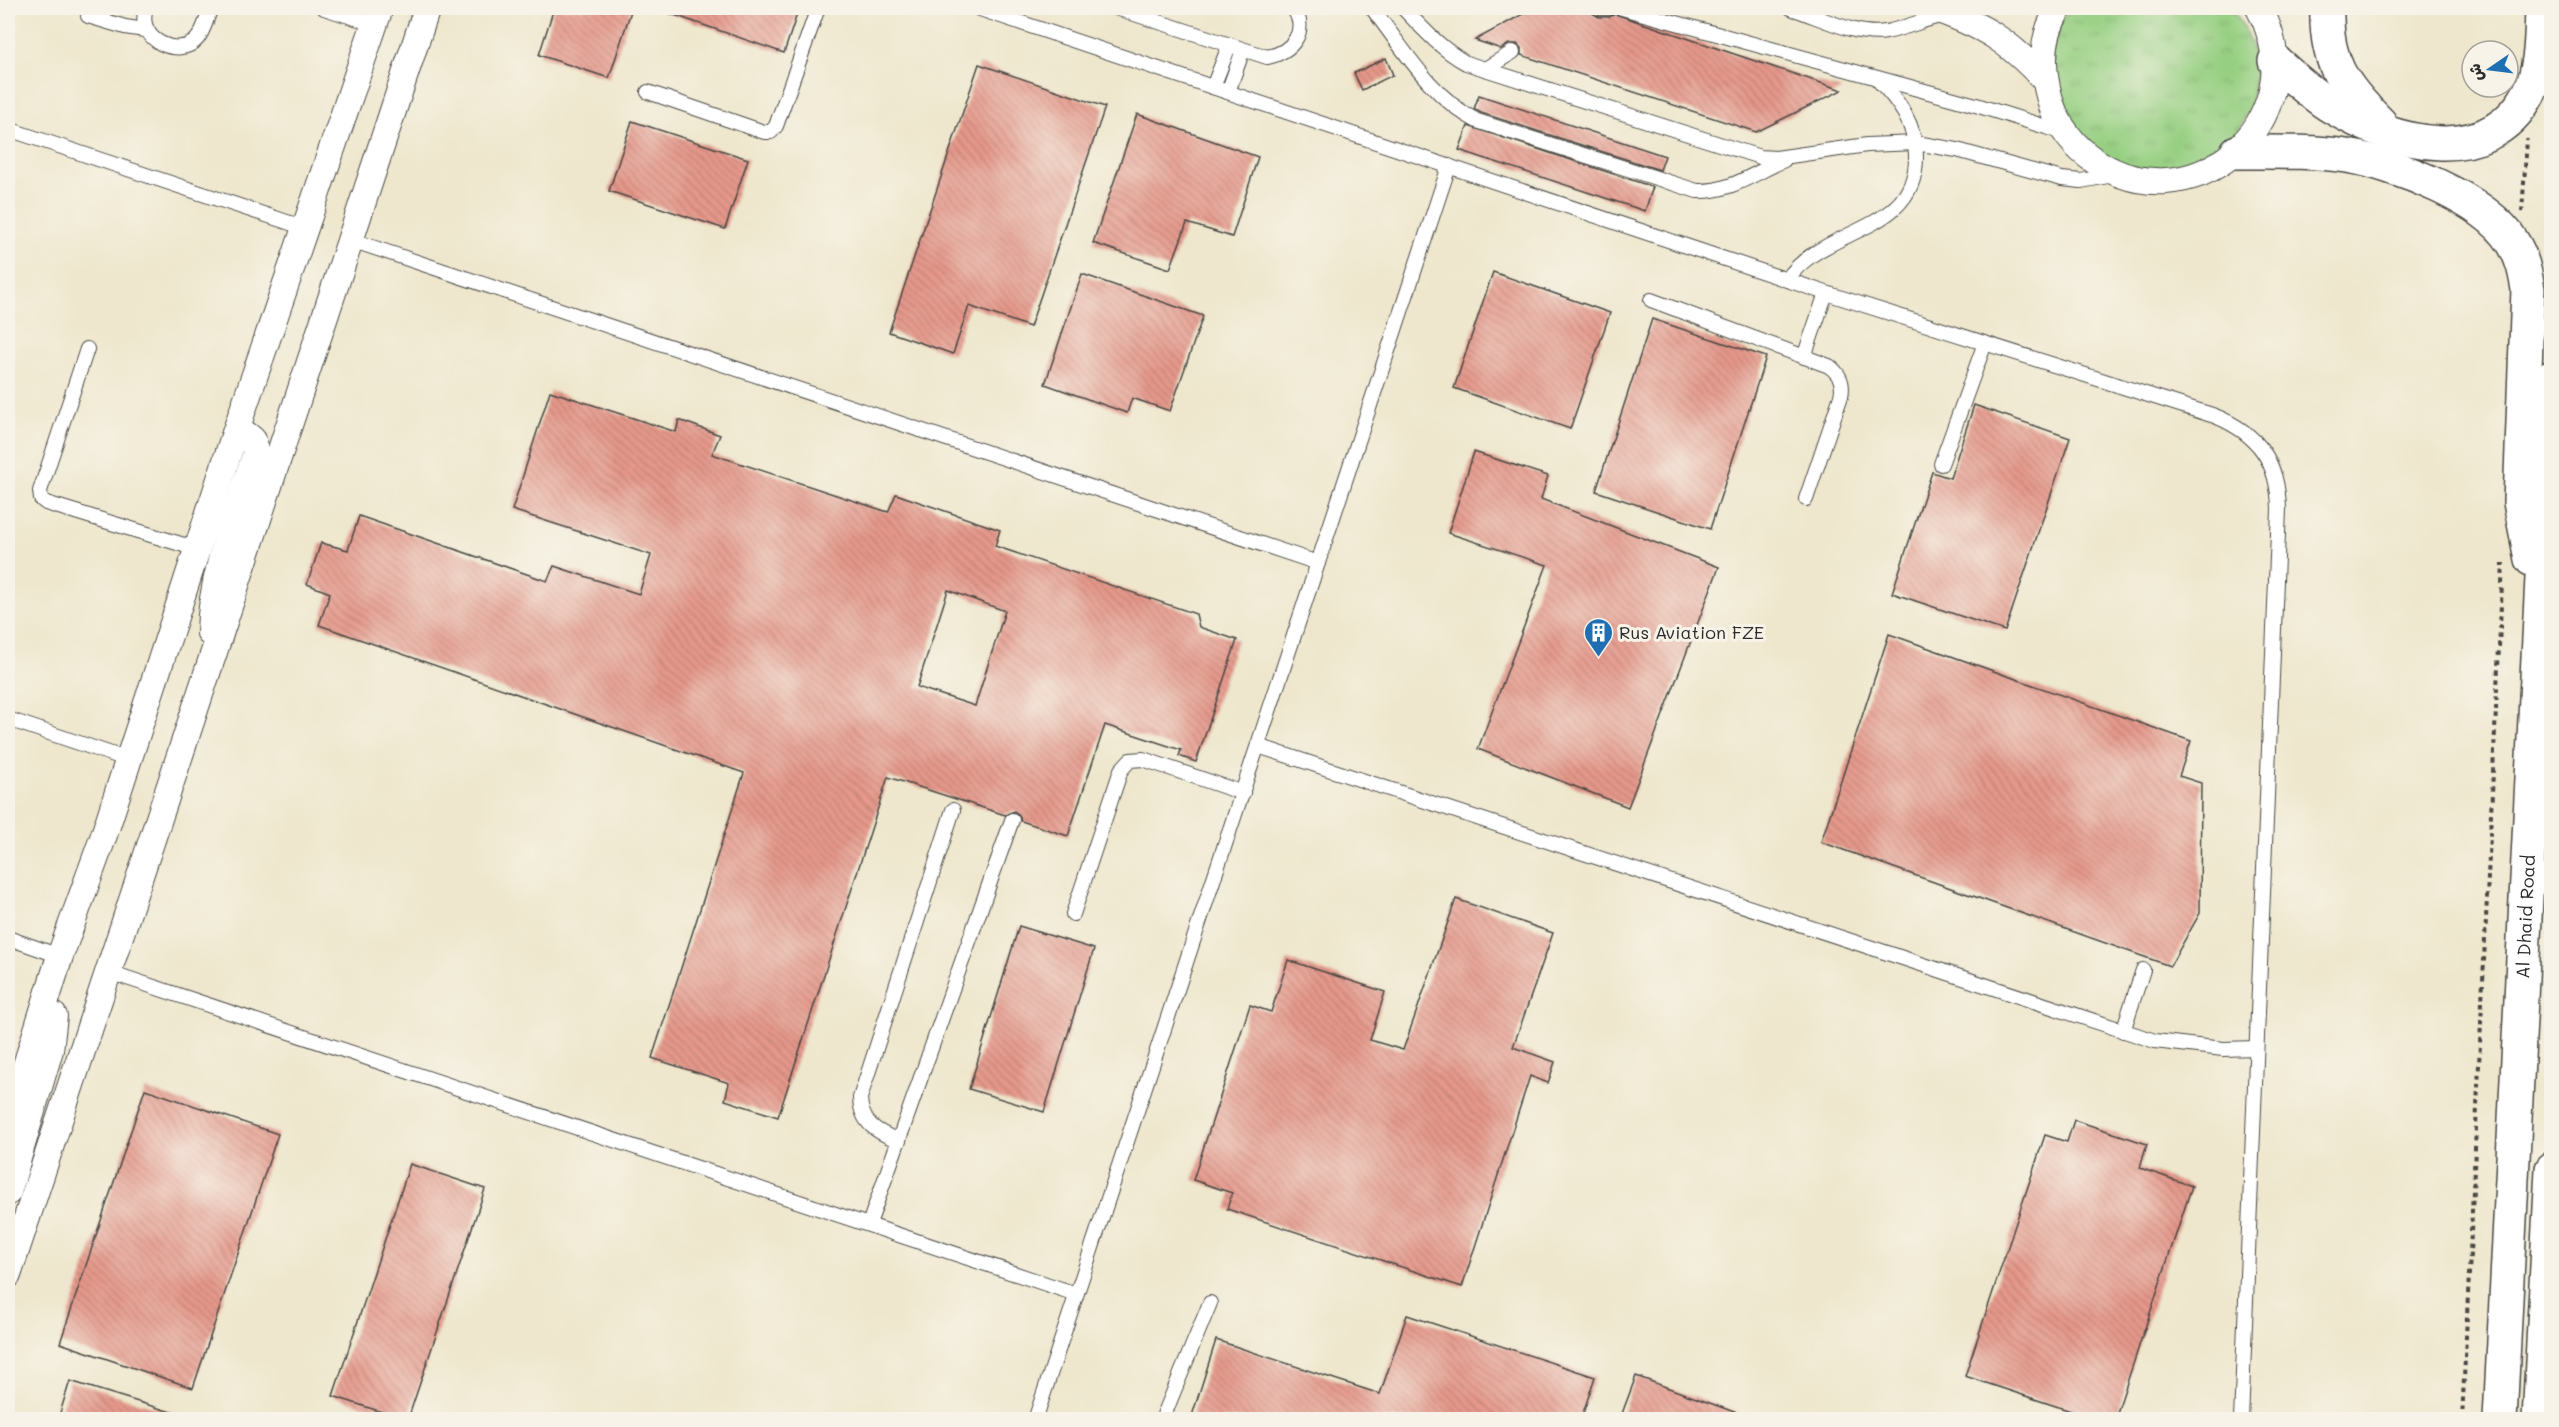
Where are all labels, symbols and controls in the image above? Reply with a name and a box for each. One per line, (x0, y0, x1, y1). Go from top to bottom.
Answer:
north arrow (2460, 39, 2520, 99)
text: ش (2463, 62, 2487, 84)
building icon: Rus Aviation FZE (1582, 616, 1614, 658)
place label: Rus Aviation FZE (1619, 620, 1764, 644)
street label: Al Dhaid Road (2510, 854, 2540, 979)

